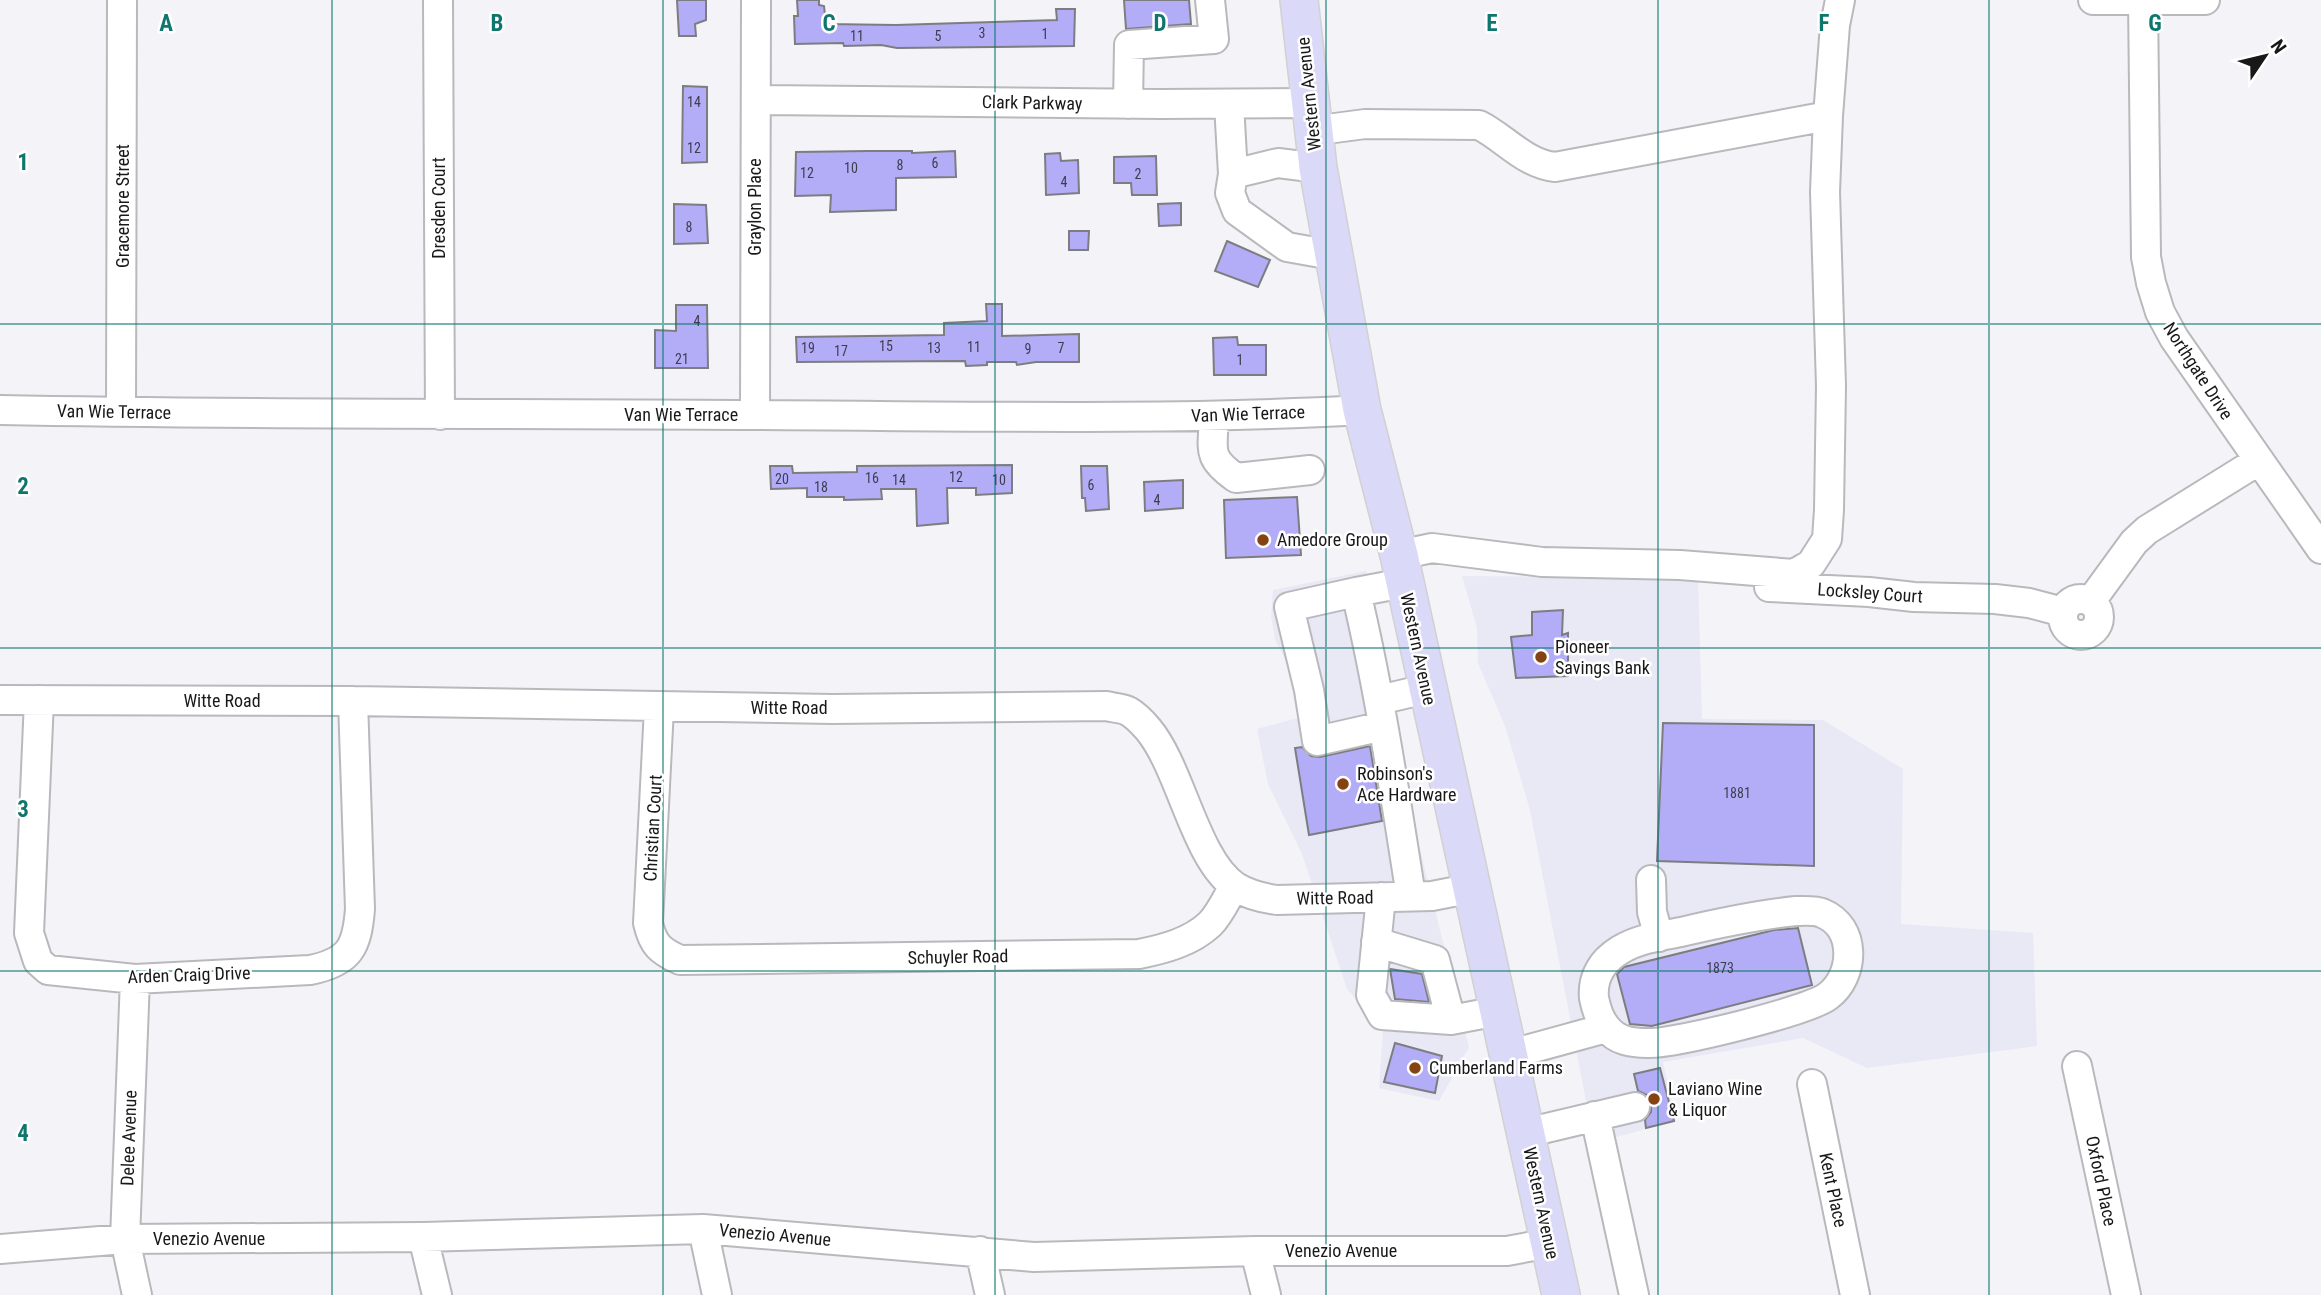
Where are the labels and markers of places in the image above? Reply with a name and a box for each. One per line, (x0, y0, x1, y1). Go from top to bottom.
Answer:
place label: Amedore Group (1277, 529, 1388, 550)
marker: Amedore Group (1255, 532, 1271, 548)
place label: Pioneer Savings Bank (1555, 636, 1650, 678)
marker: Pioneer Savings Bank (1533, 649, 1549, 665)
place label: Robinson's Ace Hardware (1357, 763, 1456, 805)
marker: Robinson's Ace Hardware (1335, 776, 1351, 792)
place label: Cumberland Farms (1429, 1057, 1563, 1078)
marker: Cumberland Farms (1407, 1060, 1423, 1076)
place label: Laviano Wine & Liquor (1668, 1078, 1762, 1120)
marker: Laviano Wine & Liquor (1646, 1091, 1662, 1107)

